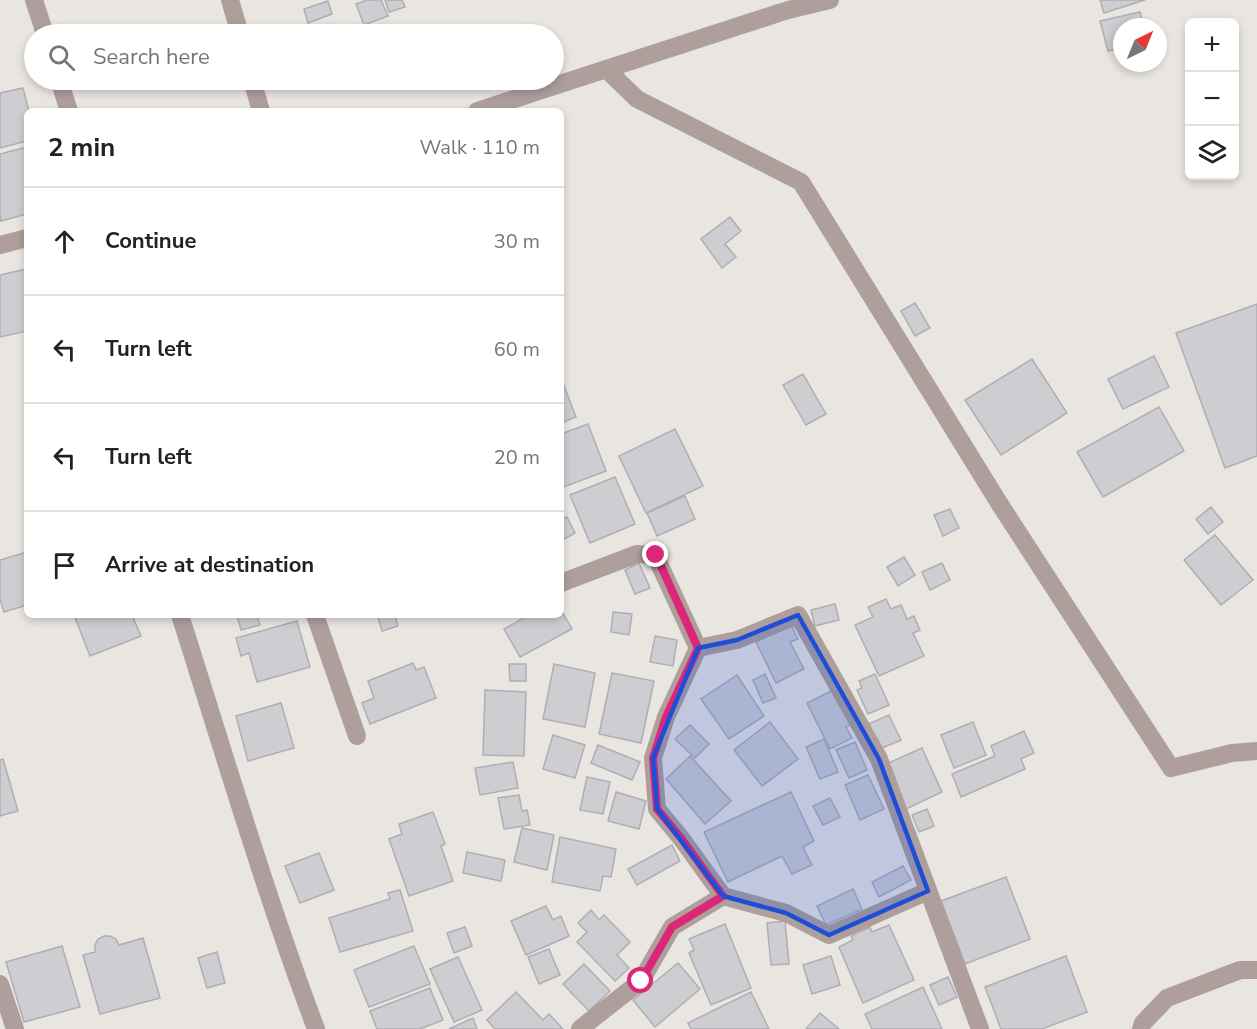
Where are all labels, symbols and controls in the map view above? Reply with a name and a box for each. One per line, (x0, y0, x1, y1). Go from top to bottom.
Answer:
north arrow (1113, 18, 1167, 72)
map controls (1185, 18, 1239, 180)
button: + (1185, 18, 1239, 72)
search box (24, 24, 564, 90)
icon: search (45, 41, 78, 74)
text: Search here (93, 42, 210, 72)
button: − (1185, 72, 1239, 126)
button: layers (1185, 126, 1239, 180)
text: 2 min (48, 130, 115, 165)
text: Walk · 110 m (420, 134, 540, 161)
icon: ahead (48, 225, 81, 258)
text: Continue (105, 226, 196, 256)
text: 30 m (494, 228, 540, 255)
icon: left (48, 333, 81, 366)
text: Turn left (105, 334, 192, 364)
text: 60 m (494, 336, 540, 363)
icon: left (48, 441, 81, 474)
text: Turn left (105, 442, 192, 472)
text: 20 m (494, 444, 540, 471)
route end (642, 541, 668, 567)
icon: arrive (48, 549, 81, 582)
text: Arrive at destination (105, 550, 314, 580)
route start (627, 967, 653, 993)

